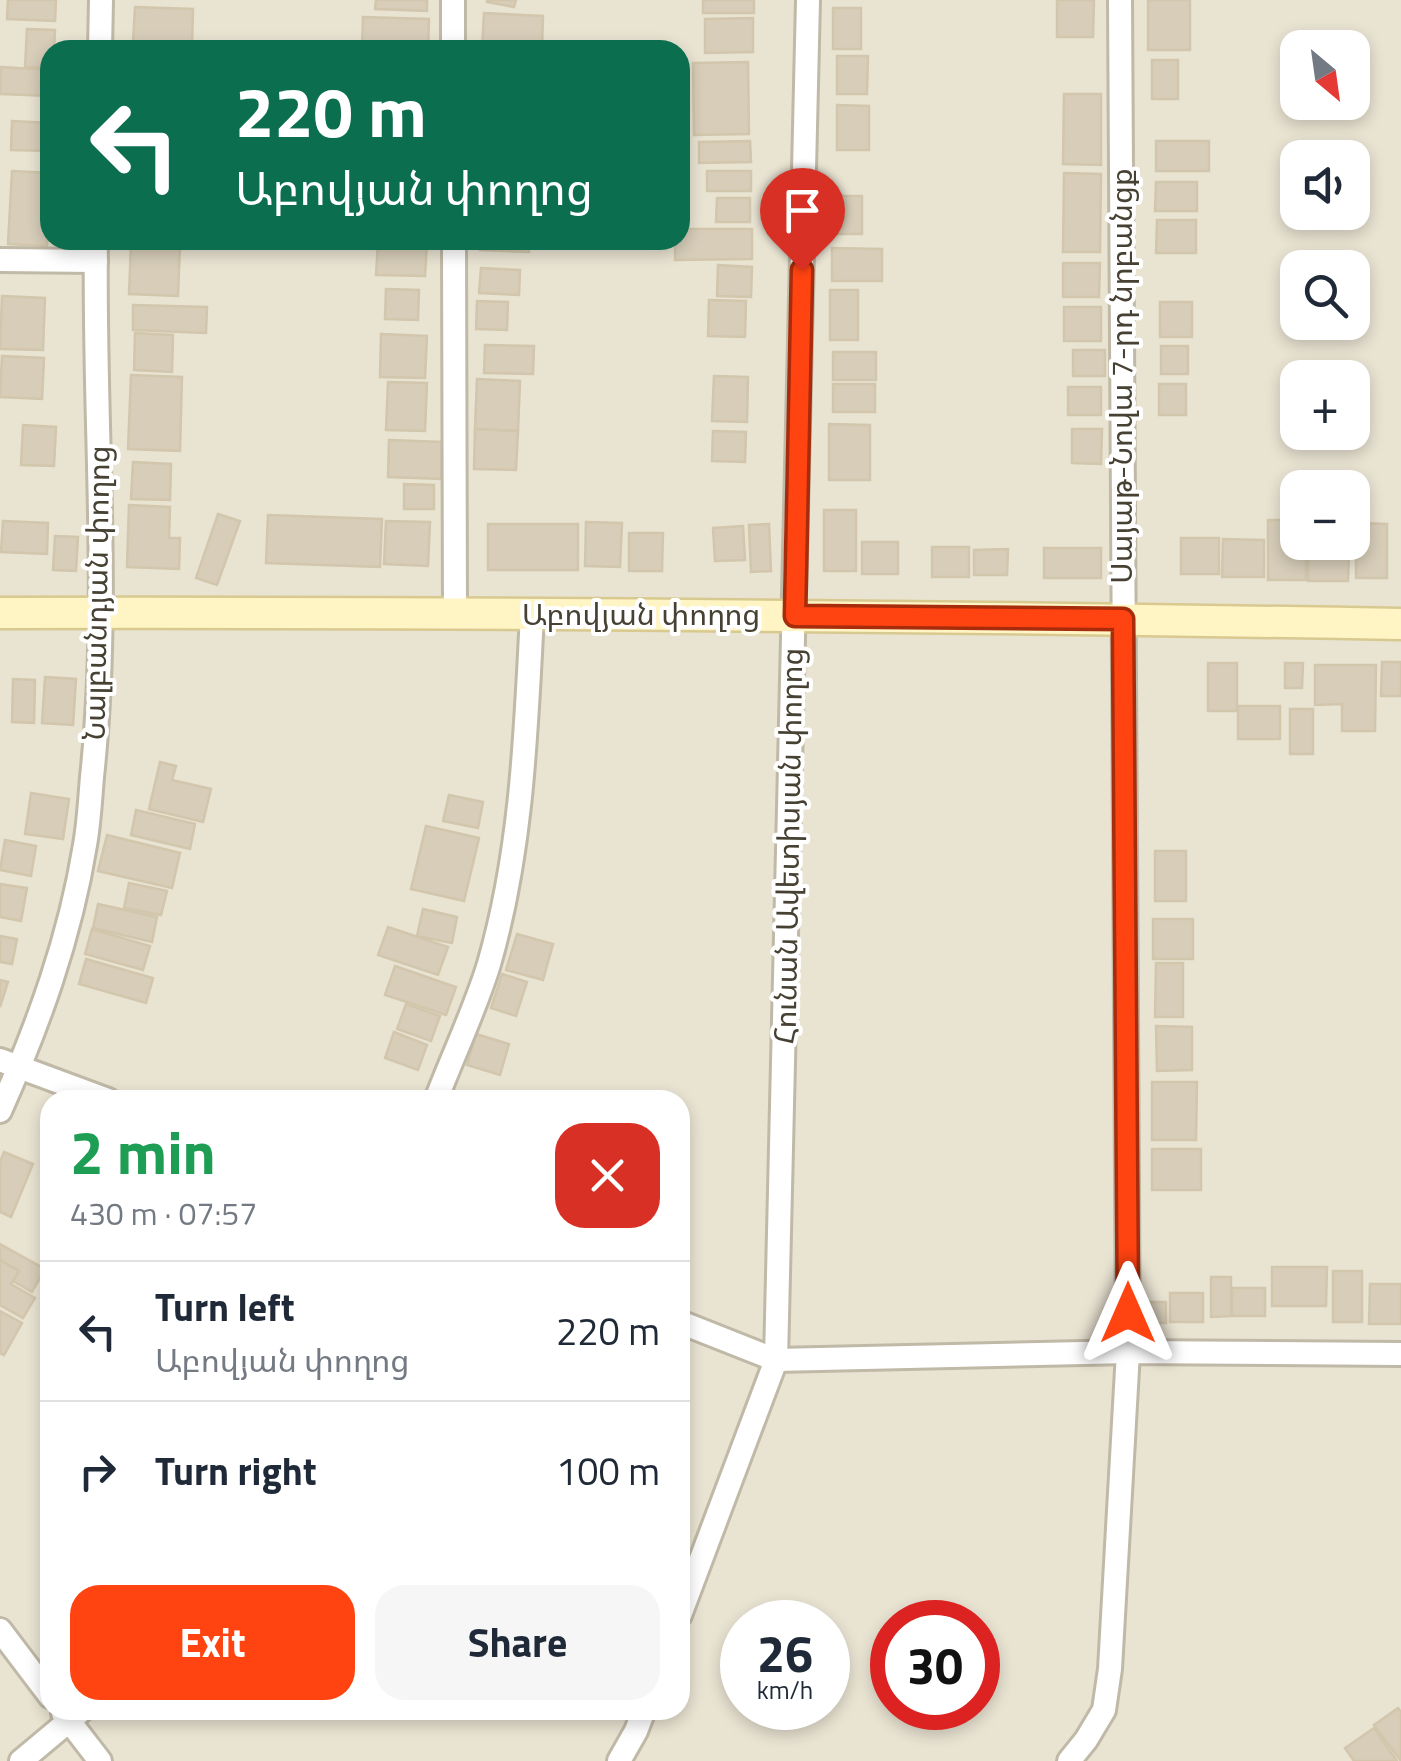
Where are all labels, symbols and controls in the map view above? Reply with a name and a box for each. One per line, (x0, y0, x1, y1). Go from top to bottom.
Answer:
north arrow (1280, 30, 1370, 120)
map controls (1280, 30, 1370, 560)
text: 220 m (235, 58, 427, 164)
icon: left (70, 80, 200, 210)
button: sound (1280, 140, 1370, 230)
text: Աբովյան փողոց (235, 154, 593, 222)
pin (760, 168, 845, 271)
street label: Սայաթ-Նովա 7-րդ նրբանցք (1098, 168, 1144, 584)
icon: arrive (775, 183, 830, 238)
button: search (1280, 250, 1370, 340)
button: + (1280, 360, 1370, 450)
street label: Նալբանդյան փողոց (70, 445, 122, 741)
button: − (1280, 470, 1370, 560)
street label: Աբովյան փողոց (522, 591, 760, 637)
street label: Հունան Ավետիսյան փողոց (762, 647, 814, 1045)
text: 2 min (70, 1106, 216, 1197)
button: close (555, 1123, 660, 1228)
text: 430 m · 07:57 (70, 1189, 257, 1237)
position arrow (1076, 1261, 1180, 1365)
text: Turn left (155, 1278, 295, 1336)
text: 220 m (556, 1302, 660, 1360)
icon: left (70, 1304, 125, 1359)
text: Աբովյան փողոց (155, 1336, 410, 1384)
text: Turn right (155, 1442, 317, 1500)
text: 100 m (556, 1442, 660, 1500)
icon: right (70, 1444, 125, 1499)
button: Exit (70, 1585, 355, 1700)
button: Share (375, 1585, 660, 1700)
speed limit sign: 30 (870, 1600, 1000, 1730)
text: 26 (757, 1615, 813, 1691)
text: km/h (757, 1671, 813, 1709)

